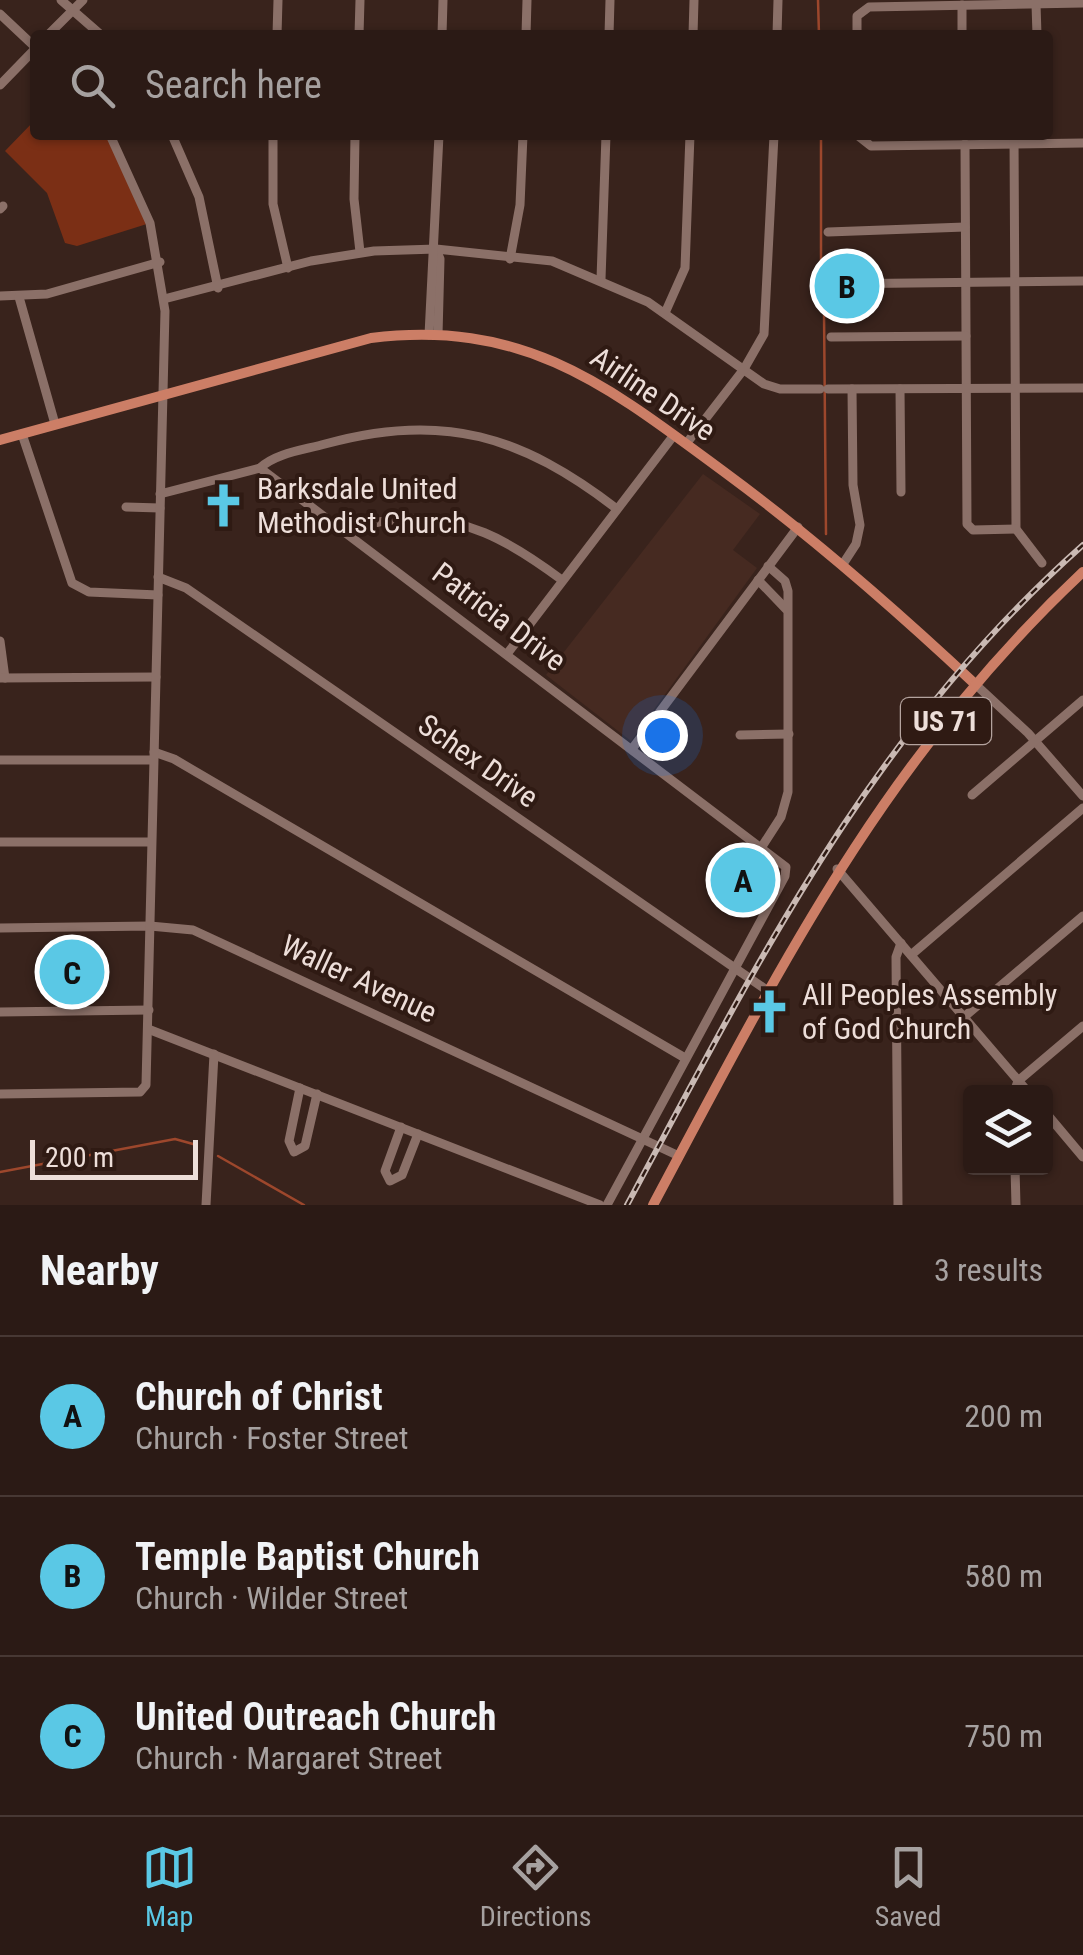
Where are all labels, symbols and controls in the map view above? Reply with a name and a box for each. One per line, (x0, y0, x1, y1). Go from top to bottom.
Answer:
search box (30, 30, 1053, 140)
icon: search (65, 58, 120, 113)
text: Search here (145, 63, 322, 107)
pin: B (814, 248, 880, 324)
street label: Airline Drive (584, 339, 722, 448)
place label: Barksdale United Methodist Church (257, 471, 467, 540)
church icon: Barksdale United Methodist Church (200, 482, 248, 530)
street label: Patricia Drive (426, 555, 573, 678)
road number: US 71 (901, 698, 991, 744)
street label: Schex Drive (412, 707, 545, 814)
your location (637, 710, 688, 761)
pin: A (710, 842, 776, 918)
street label: Waller Avenue (276, 927, 442, 1030)
pin: C (40, 934, 104, 1010)
place label: All Peoples Assembly of God Church (802, 977, 1057, 1046)
church icon: All Peoples Assembly of God Church (745, 988, 793, 1036)
map controls (963, 1085, 1053, 1175)
button: layers (963, 1085, 1053, 1175)
scale bar (30, 1135, 198, 1180)
text: 200 m (45, 1141, 114, 1174)
text: Nearby (40, 1246, 159, 1295)
text: 3 results (934, 1251, 1043, 1289)
text: Church of Christ (135, 1375, 383, 1419)
text: A (63, 1397, 82, 1435)
text: 200 m (964, 1397, 1043, 1435)
text: Church · Foster Street (135, 1419, 409, 1457)
text: Temple Baptist Church (135, 1535, 480, 1579)
text: B (64, 1557, 81, 1595)
text: 580 m (964, 1557, 1043, 1595)
text: Church · Wilder Street (135, 1579, 408, 1617)
text: United Outreach Church (135, 1695, 496, 1739)
text: C (63, 1717, 82, 1755)
text: 750 m (964, 1717, 1043, 1755)
text: Church · Margaret Street (135, 1739, 443, 1777)
tab: Map (142, 1840, 197, 1933)
tab: Directions (480, 1840, 592, 1933)
tab: Saved (875, 1840, 941, 1933)

